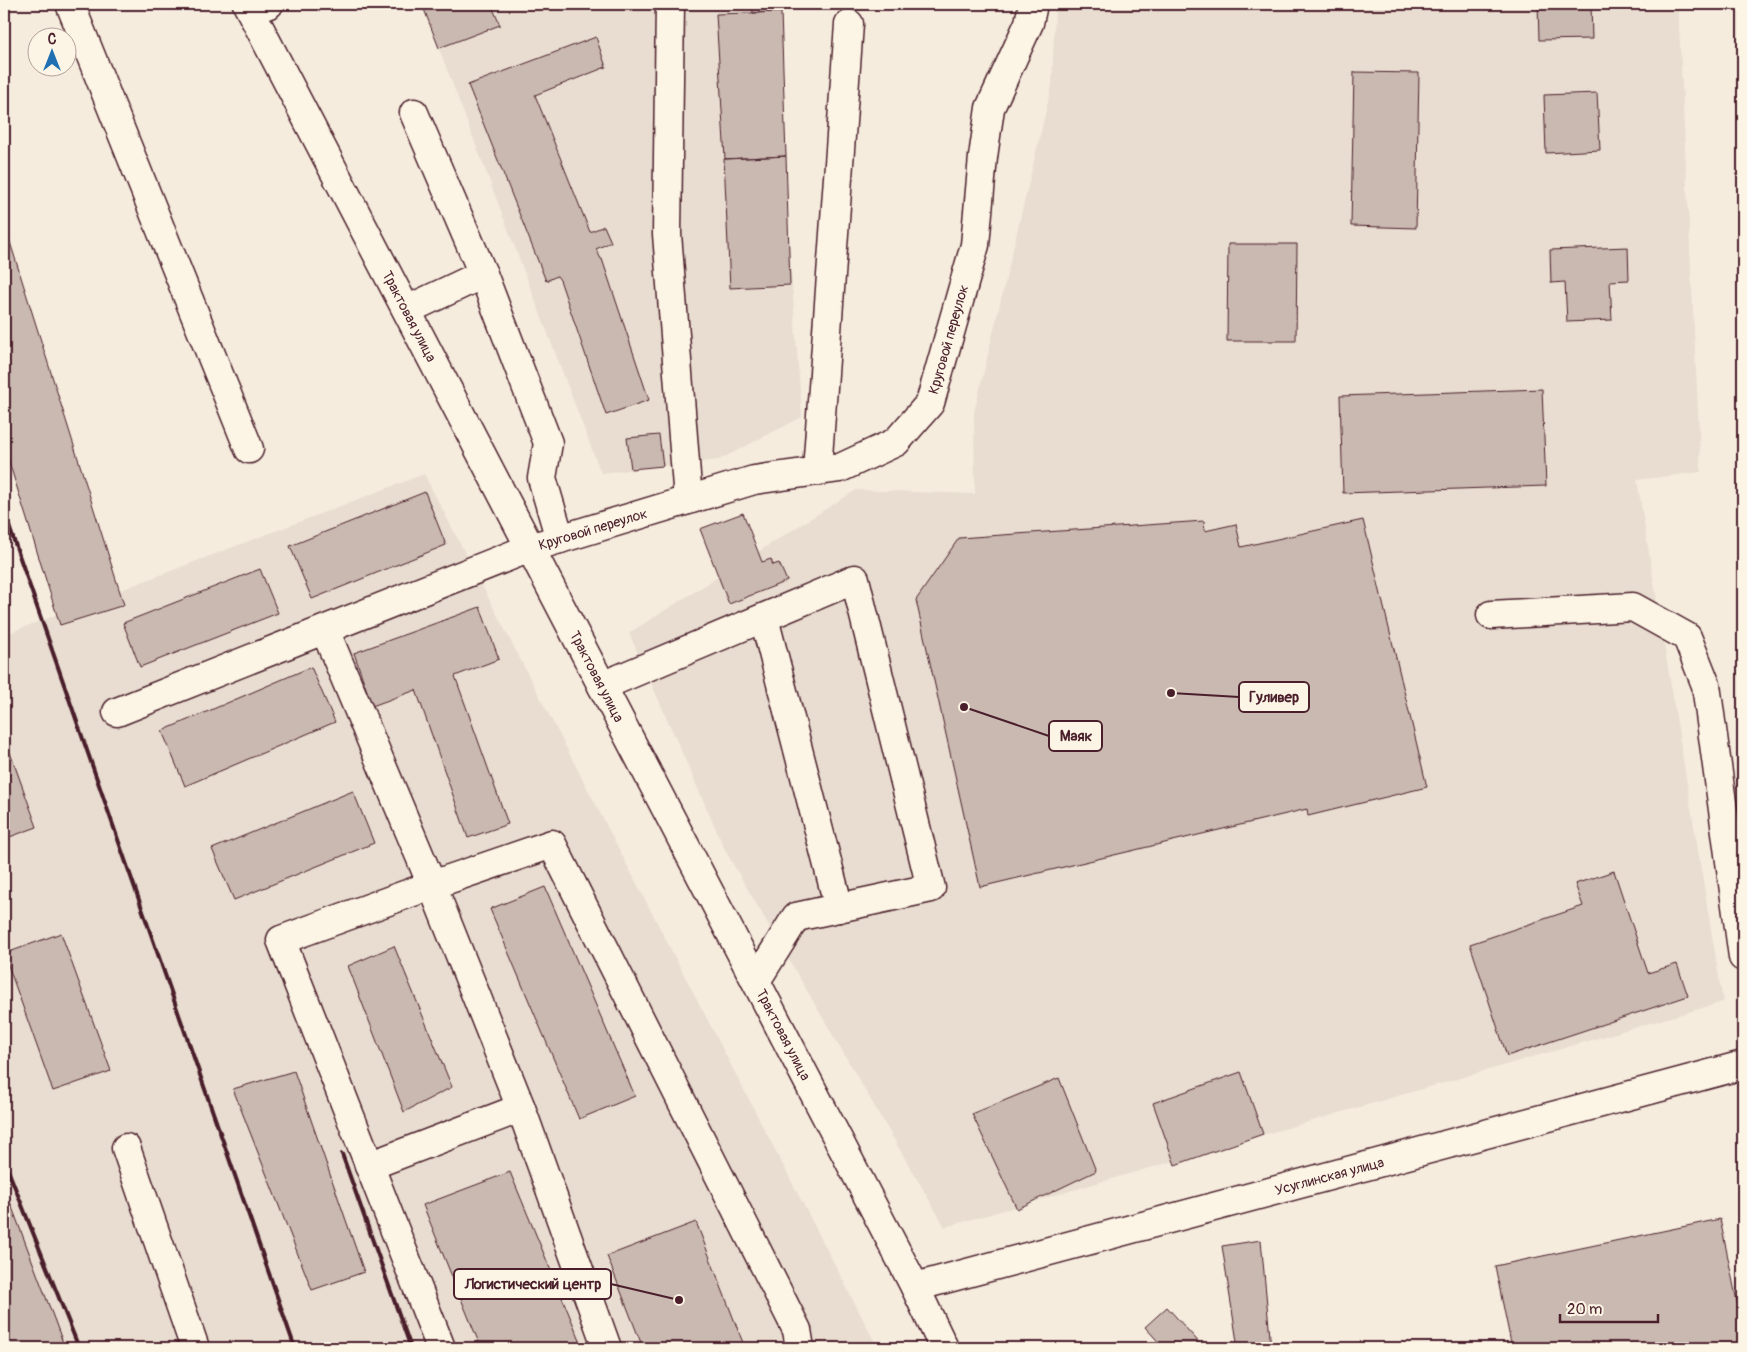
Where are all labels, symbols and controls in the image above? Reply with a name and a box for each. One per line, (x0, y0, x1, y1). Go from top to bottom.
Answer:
north arrow (28, 28, 78, 78)
text: С (48, 31, 57, 48)
street label: Трактовая улица (378, 268, 440, 365)
street label: Круговой переулок (925, 283, 972, 396)
street label: Круговой переулок (536, 505, 649, 554)
street label: Трактовая улица (566, 628, 627, 725)
callout: Гуливер (1239, 682, 1309, 712)
text: Гуливер (1249, 688, 1299, 707)
callout: Маяк (1049, 721, 1102, 751)
text: Маяк (1060, 727, 1093, 746)
street label: Трактовая улица (752, 986, 814, 1083)
street label: Усуглинская улица (1273, 1154, 1386, 1199)
callout: Логистический центр (454, 1269, 611, 1299)
text: Логистический центр (464, 1275, 601, 1294)
scale bar (1560, 1292, 1657, 1324)
text: 20 m (1567, 1300, 1602, 1319)

